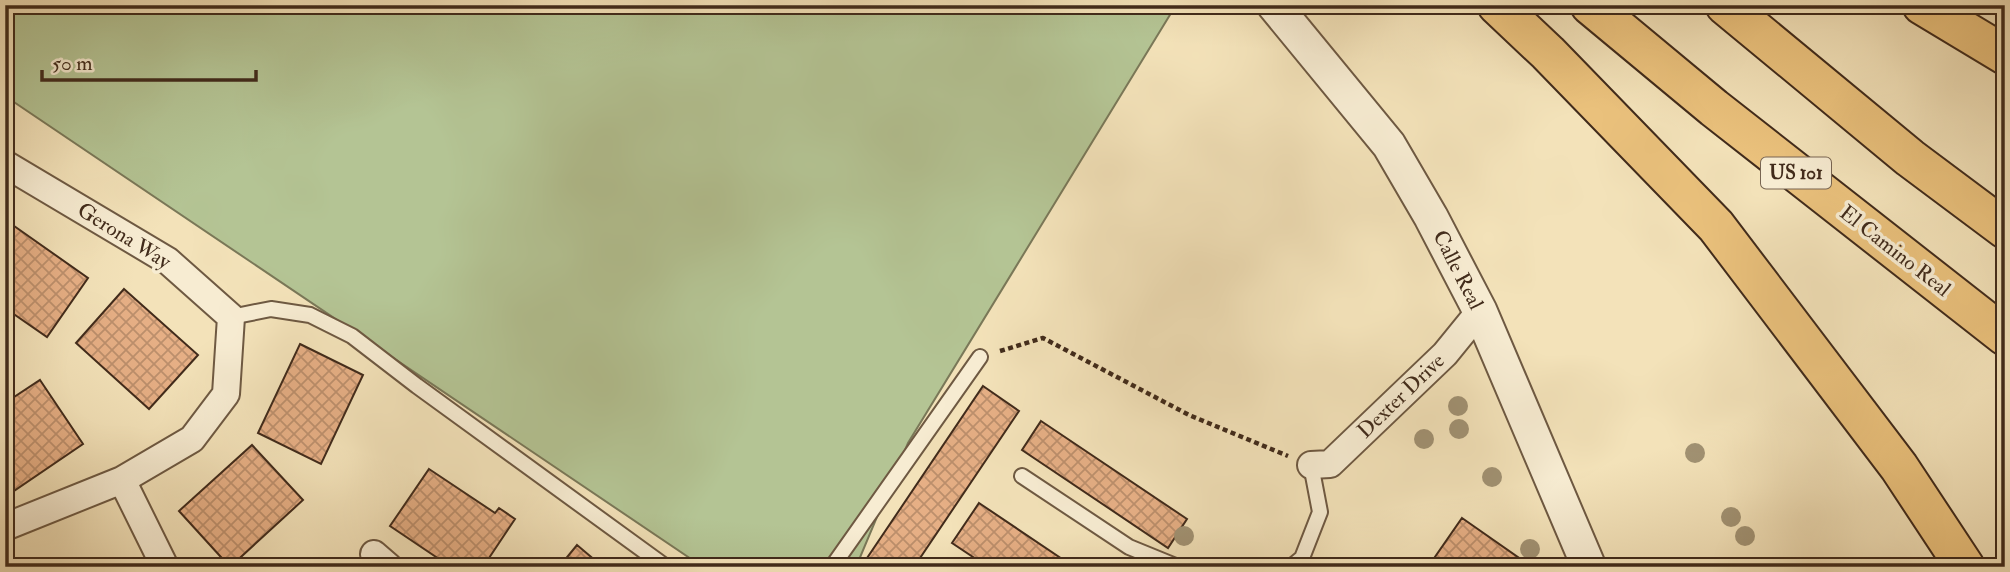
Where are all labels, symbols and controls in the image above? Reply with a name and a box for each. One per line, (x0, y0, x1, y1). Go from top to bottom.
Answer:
scale bar (42, 38, 256, 82)
text: 50 m (52, 50, 93, 77)
road number: US 101 (1761, 158, 1831, 188)
street label: Gerona Way (72, 197, 176, 276)
street label: El Camino Real (1834, 199, 1956, 303)
street label: Calle Real (1427, 226, 1490, 315)
street label: Dexter Drive (1352, 348, 1450, 444)

